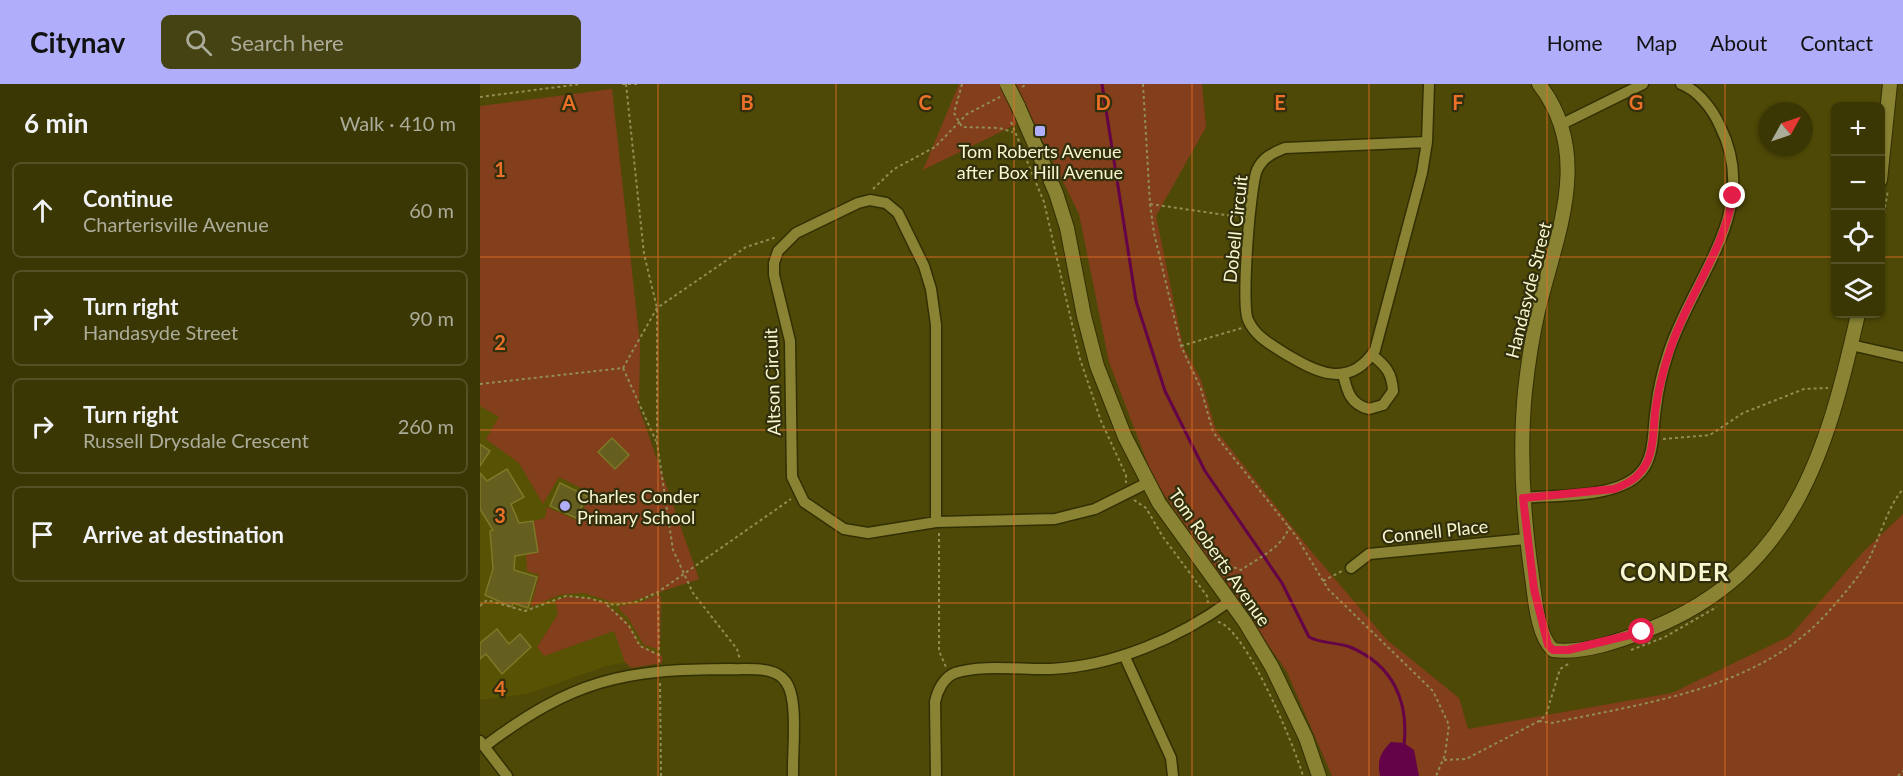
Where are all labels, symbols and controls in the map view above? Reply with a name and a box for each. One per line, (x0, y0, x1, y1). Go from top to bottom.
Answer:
search box (161, 15, 581, 69)
text: Citynav (30, 25, 125, 59)
icon: search (182, 26, 215, 59)
text: Search here (230, 29, 344, 56)
text: Home (1547, 30, 1603, 55)
text: Map (1636, 30, 1677, 55)
text: About (1710, 30, 1767, 55)
text: Contact (1800, 30, 1873, 55)
text: A (561, 90, 576, 114)
text: B (740, 90, 754, 114)
text: C (918, 90, 932, 114)
text: D (1095, 90, 1111, 114)
text: E (1274, 90, 1286, 114)
text: F (1452, 90, 1464, 114)
text: G (1629, 90, 1643, 114)
north arrow (1759, 102, 1813, 156)
map controls (1831, 102, 1885, 318)
button: + (1831, 102, 1885, 156)
text: 6 min (24, 107, 88, 139)
text: Walk · 410 m (340, 111, 456, 135)
marker: Tom Roberts Avenue after Box Hill Avenue (1033, 124, 1047, 138)
place label: Tom Roberts Avenue after Box Hill Avenue (957, 140, 1123, 183)
button: − (1831, 156, 1885, 210)
text: 1 (494, 157, 506, 181)
street label: Dobell Circuit (1218, 173, 1252, 284)
route end (1719, 182, 1745, 208)
text: Continue (83, 185, 173, 212)
icon: ahead (26, 194, 59, 227)
text: 60 m (409, 198, 454, 222)
button: locate (1831, 210, 1885, 264)
text: Charterisville Avenue (83, 212, 269, 236)
street label: Handasyde Street (1500, 219, 1556, 360)
button: layers (1831, 264, 1885, 318)
text: Turn right (83, 293, 178, 320)
icon: right (26, 302, 59, 335)
text: 90 m (409, 306, 454, 330)
text: Handasyde Street (83, 320, 238, 344)
street label: Altson Circuit (759, 327, 785, 436)
text: 2 (494, 330, 506, 354)
text: Turn right (83, 401, 178, 428)
icon: right (26, 410, 59, 443)
text: 260 m (398, 414, 454, 438)
text: Russell Drysdale Crescent (83, 428, 309, 452)
street label: Tom Roberts Avenue (1164, 484, 1276, 630)
place label: Charles Conder Primary School (577, 485, 699, 528)
marker: Charles Conder Primary School (558, 499, 572, 513)
text: 3 (494, 503, 506, 527)
street label: Connell Place (1381, 514, 1489, 548)
icon: arrive (26, 518, 59, 551)
text: Arrive at destination (83, 521, 284, 548)
district label: CONDER (1620, 557, 1730, 586)
route start (1628, 618, 1654, 644)
text: 4 (494, 676, 506, 700)

